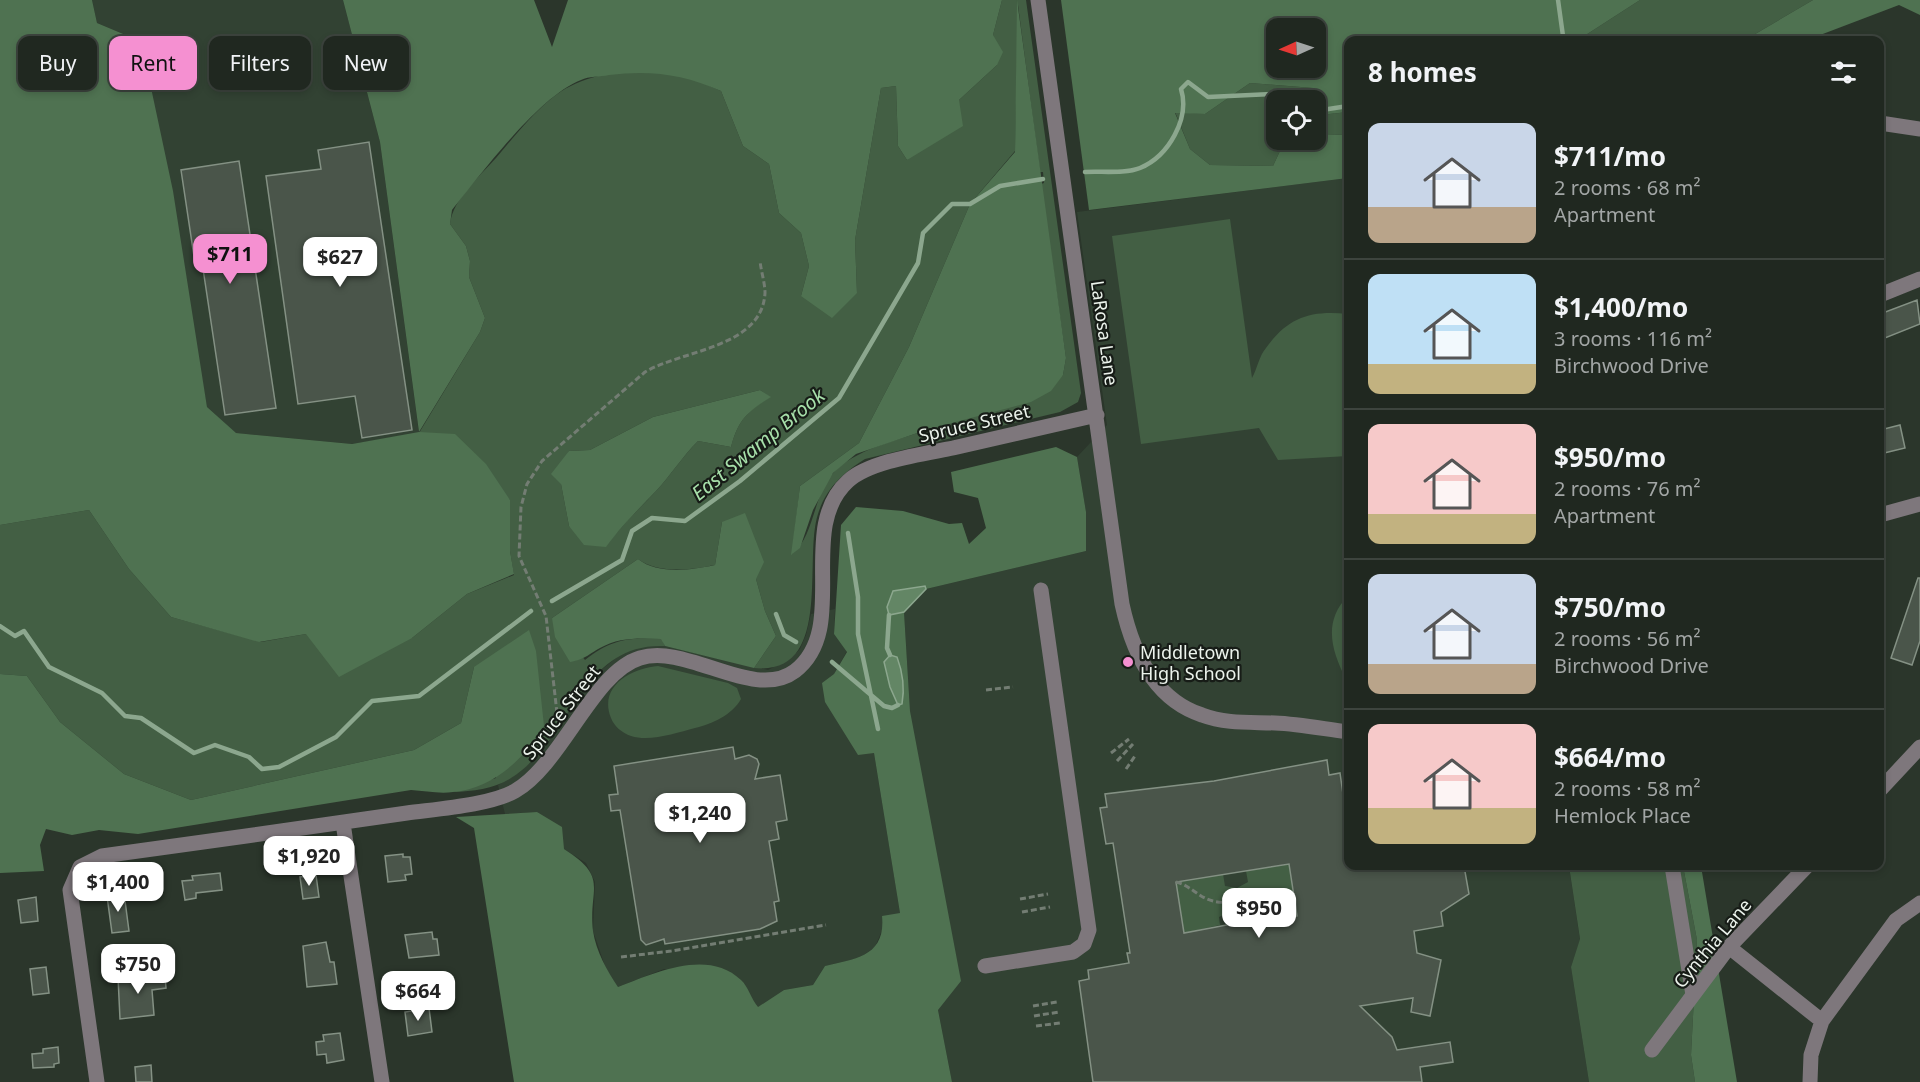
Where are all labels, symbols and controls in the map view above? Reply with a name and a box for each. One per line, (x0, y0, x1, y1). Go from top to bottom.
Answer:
north arrow (1266, 18, 1326, 78)
map controls (1266, 18, 1326, 150)
chip: Buy (18, 36, 97, 90)
chip: Rent (109, 36, 197, 90)
chip: Filters (209, 36, 311, 90)
chip: New (323, 36, 409, 90)
text: 8 homes (1368, 54, 1477, 90)
icon: filters (1827, 56, 1860, 89)
button: locate (1266, 90, 1326, 150)
text: $711/mo (1554, 138, 1666, 174)
icon: home (1416, 147, 1488, 219)
text: 2 rooms · 68 m² (1554, 174, 1701, 201)
text: Apartment (1554, 201, 1655, 228)
pin: $711 (194, 234, 266, 285)
pin: $627 (304, 237, 376, 288)
text: $711 (207, 240, 253, 267)
text: $627 (317, 243, 363, 270)
street label: LaRosa Lane (1086, 279, 1124, 387)
text: $1,400/mo (1554, 289, 1688, 325)
icon: home (1416, 298, 1488, 370)
text: 3 rooms · 116 m² (1554, 325, 1712, 352)
text: Birchwood Drive (1554, 352, 1709, 379)
water label: East Swamp Brook (686, 381, 831, 506)
street label: Spruce Street (916, 398, 1032, 447)
text: $950/mo (1554, 439, 1666, 475)
icon: home (1416, 448, 1488, 520)
text: 2 rooms · 76 m² (1554, 475, 1701, 502)
text: Apartment (1554, 502, 1655, 529)
text: $750/mo (1554, 589, 1666, 625)
icon: home (1416, 598, 1488, 670)
text: 2 rooms · 56 m² (1554, 625, 1701, 652)
place label: Middletown High School (1140, 640, 1241, 685)
text: Birchwood Drive (1554, 652, 1709, 679)
marker: Middletown High School (1121, 655, 1135, 669)
street label: Spruce Street (517, 660, 606, 764)
text: $664/mo (1554, 739, 1666, 775)
icon: home (1416, 748, 1488, 820)
text: 2 rooms · 58 m² (1554, 775, 1701, 802)
pin: $1,240 (651, 793, 749, 844)
text: $1,240 (669, 799, 731, 826)
text: Hemlock Place (1554, 802, 1691, 829)
pin: $1,920 (260, 836, 358, 887)
text: $1,920 (278, 842, 340, 869)
pin: $1,400 (69, 862, 167, 913)
text: $1,400 (87, 868, 149, 895)
pin: $950 (1223, 888, 1295, 939)
street label: Cynthia Lane (1668, 893, 1756, 993)
text: $950 (1236, 894, 1282, 921)
pin: $750 (102, 944, 174, 995)
text: $750 (115, 950, 161, 977)
pin: $664 (382, 971, 454, 1022)
text: $664 (395, 977, 441, 1004)

